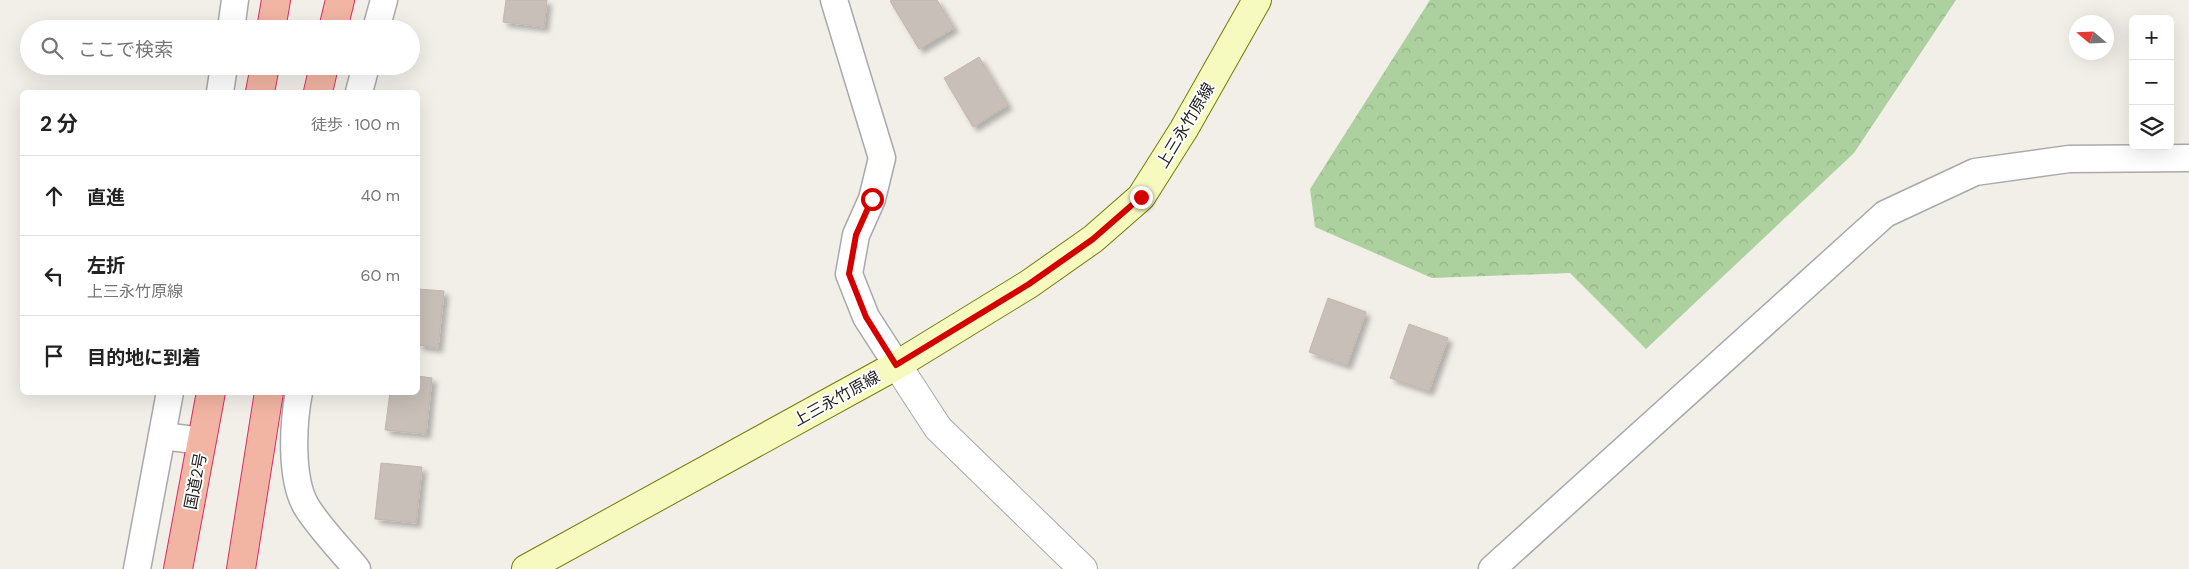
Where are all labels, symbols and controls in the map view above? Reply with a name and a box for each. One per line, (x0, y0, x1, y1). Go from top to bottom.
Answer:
north arrow (2069, 15, 2114, 60)
map controls (2129, 15, 2174, 150)
button: + (2129, 15, 2174, 60)
search box (20, 20, 420, 75)
icon: search (38, 34, 66, 62)
text: ここで検索 (78, 37, 173, 62)
button: − (2129, 60, 2174, 105)
street label: 上三永竹原線 (1152, 79, 1219, 172)
button: layers (2129, 105, 2174, 150)
text: 2 分 (40, 110, 78, 138)
text: 徒歩 · 100 m (311, 114, 400, 135)
icon: ahead (40, 182, 68, 210)
text: 直進 (87, 185, 125, 210)
text: 40 m (361, 185, 400, 206)
route end (1130, 186, 1153, 209)
route start (861, 188, 884, 211)
text: 左折 (87, 253, 125, 278)
icon: left (40, 262, 68, 290)
text: 60 m (360, 265, 400, 286)
text: 上三永竹原線 (87, 281, 183, 302)
icon: arrive (40, 342, 68, 370)
text: 目的地に到着 (87, 345, 201, 370)
street label: 上三永竹原線 (789, 366, 883, 431)
street label: 国道2号 (180, 451, 211, 511)

